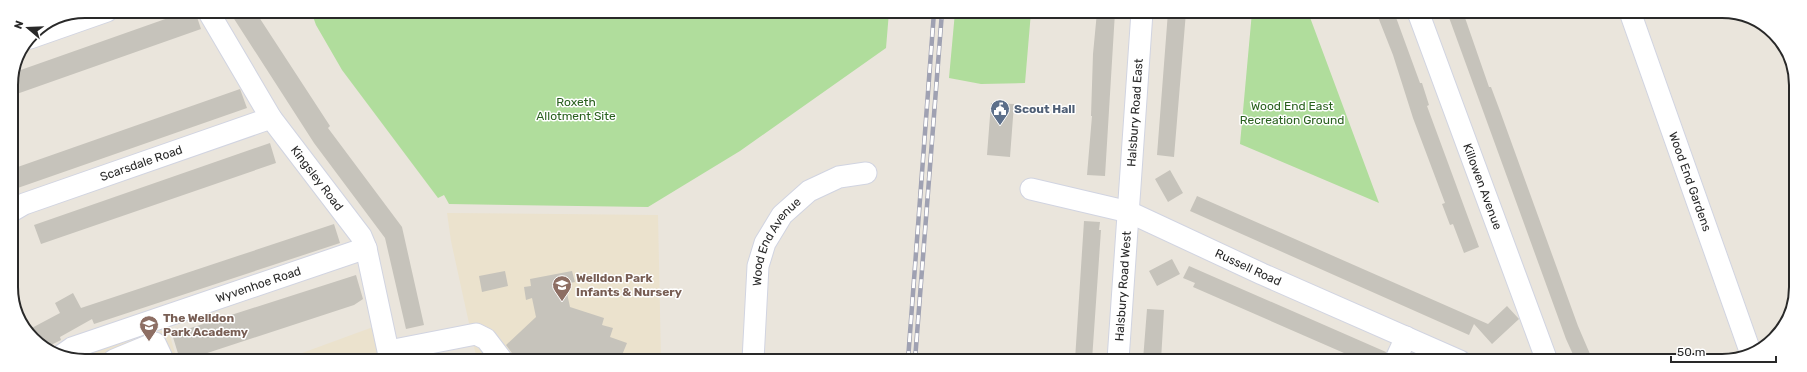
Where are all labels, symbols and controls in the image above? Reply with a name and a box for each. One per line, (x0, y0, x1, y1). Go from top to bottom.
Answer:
north arrow (8, 8, 48, 48)
text: N (12, 19, 26, 31)
street label: Halsbury Road East (1124, 58, 1146, 167)
park label: Roxeth Allotment Site (536, 95, 616, 123)
public building icon: Scout Hall (989, 98, 1011, 126)
park label: Wood End East Recreation Ground (1240, 99, 1344, 127)
place label: Scout Hall (1014, 102, 1075, 116)
street label: Wood End Gardens (1666, 130, 1714, 233)
street label: Killowen Avenue (1460, 141, 1505, 232)
street label: Scarsdale Road (98, 142, 184, 184)
street label: Kingsley Road (288, 143, 346, 213)
street label: Wood End Avenue (750, 194, 804, 286)
street label: Halsbury Road West (1112, 230, 1134, 342)
street label: Russell Road (1213, 246, 1283, 289)
street label: Wyvenhoe Road (214, 264, 303, 306)
place label: Welldon Park Infants & Nursery (576, 271, 682, 299)
school or university icon: Welldon Park Infants & Nursery (551, 274, 573, 302)
place label: The Welldon Park Academy (163, 311, 248, 339)
school or university icon: The Welldon Park Academy (138, 314, 160, 342)
scale bar (1671, 338, 1776, 364)
text: 50 m (1677, 345, 1705, 359)

